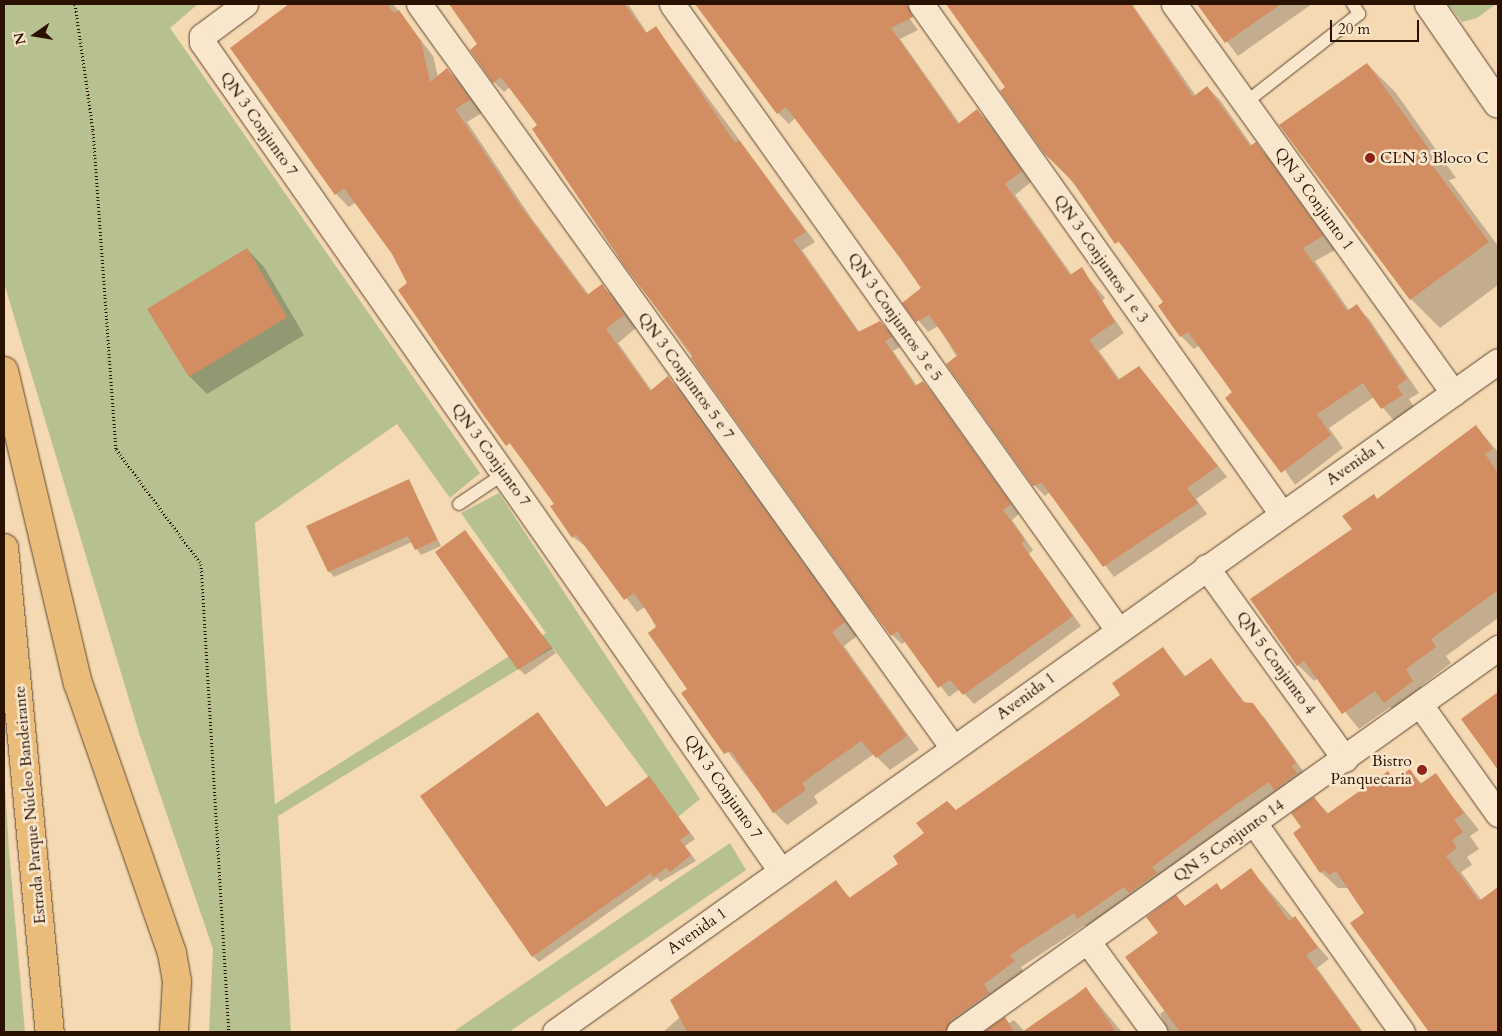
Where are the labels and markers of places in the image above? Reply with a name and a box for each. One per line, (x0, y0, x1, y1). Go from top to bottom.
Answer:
place label: CLN 3 Bloco C (1380, 148, 1488, 168)
marker: CLN 3 Bloco C (1364, 152, 1376, 164)
place label: Bistro Panquecaria (1330, 751, 1412, 789)
marker: Bistro Panquecaria (1416, 764, 1428, 776)

